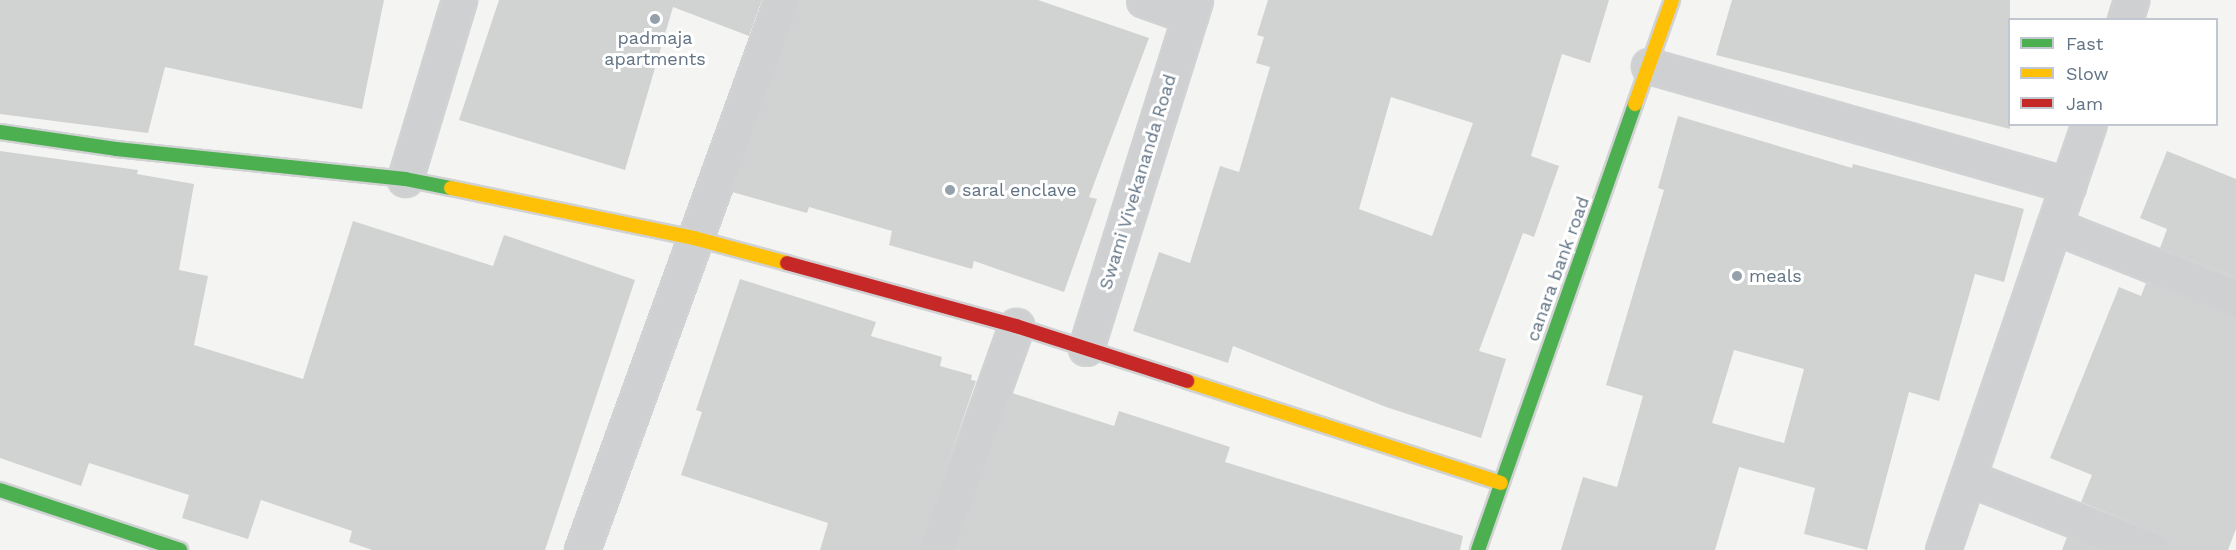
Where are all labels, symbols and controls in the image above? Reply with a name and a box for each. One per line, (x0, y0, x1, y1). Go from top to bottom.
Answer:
marker: padmaja apartments (648, 12, 662, 26)
legend (2008, 18, 2218, 126)
place label: padmaja apartments (604, 28, 706, 70)
text: Fast (2066, 33, 2103, 54)
text: Slow (2066, 63, 2109, 84)
street label: Swami Vivekananda Road (1095, 71, 1181, 293)
text: Jam (2066, 93, 2103, 114)
place label: saral enclave (962, 179, 1077, 201)
marker: saral enclave (943, 183, 957, 197)
street label: canara bank road (1522, 193, 1594, 345)
place label: meals (1749, 265, 1802, 287)
marker: meals (1730, 269, 1744, 283)

